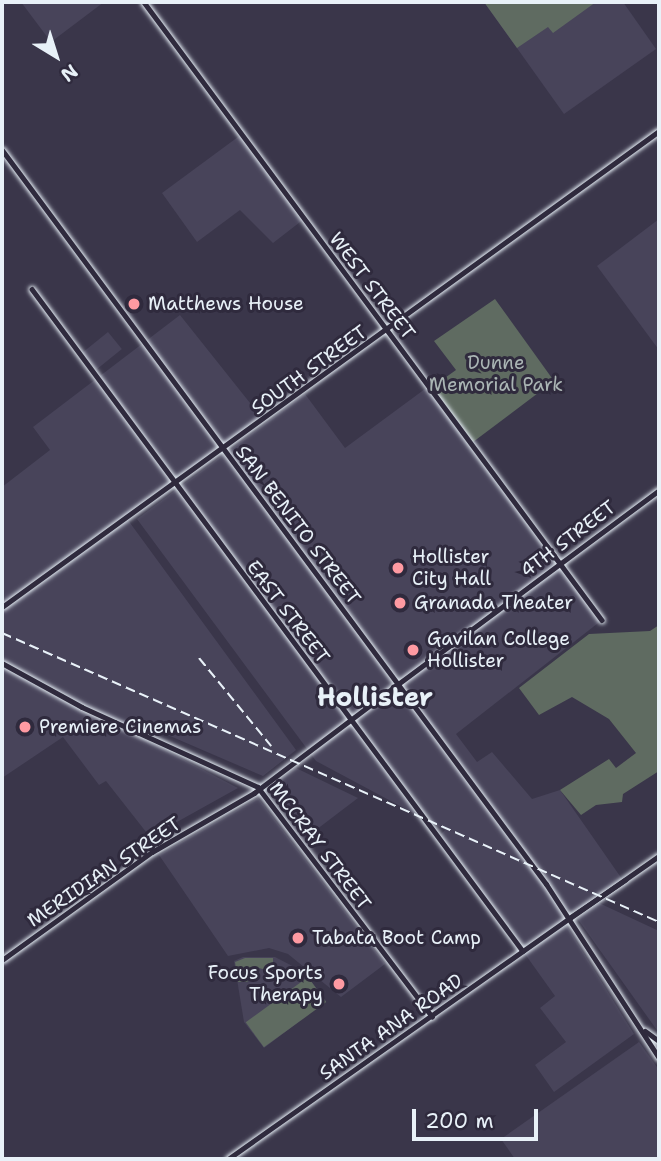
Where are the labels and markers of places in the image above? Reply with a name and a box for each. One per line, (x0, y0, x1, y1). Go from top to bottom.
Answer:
place label: Matthews House (148, 293, 304, 315)
marker: Matthews House (126, 296, 142, 312)
place label: Hollister City Hall (412, 546, 491, 590)
marker: Hollister City Hall (390, 560, 406, 576)
place label: Granada Theater (414, 592, 573, 614)
marker: Granada Theater (392, 595, 408, 611)
place label: Gavilan College Hollister (427, 628, 570, 672)
marker: Gavilan College Hollister (405, 642, 421, 658)
place label: Premiere Cinemas (39, 716, 201, 738)
marker: Premiere Cinemas (17, 719, 33, 735)
place label: Tabata Boot Camp (312, 927, 481, 949)
marker: Tabata Boot Camp (290, 930, 306, 946)
place label: Focus Sports Therapy (208, 962, 323, 1006)
marker: Focus Sports Therapy (329, 974, 349, 994)

